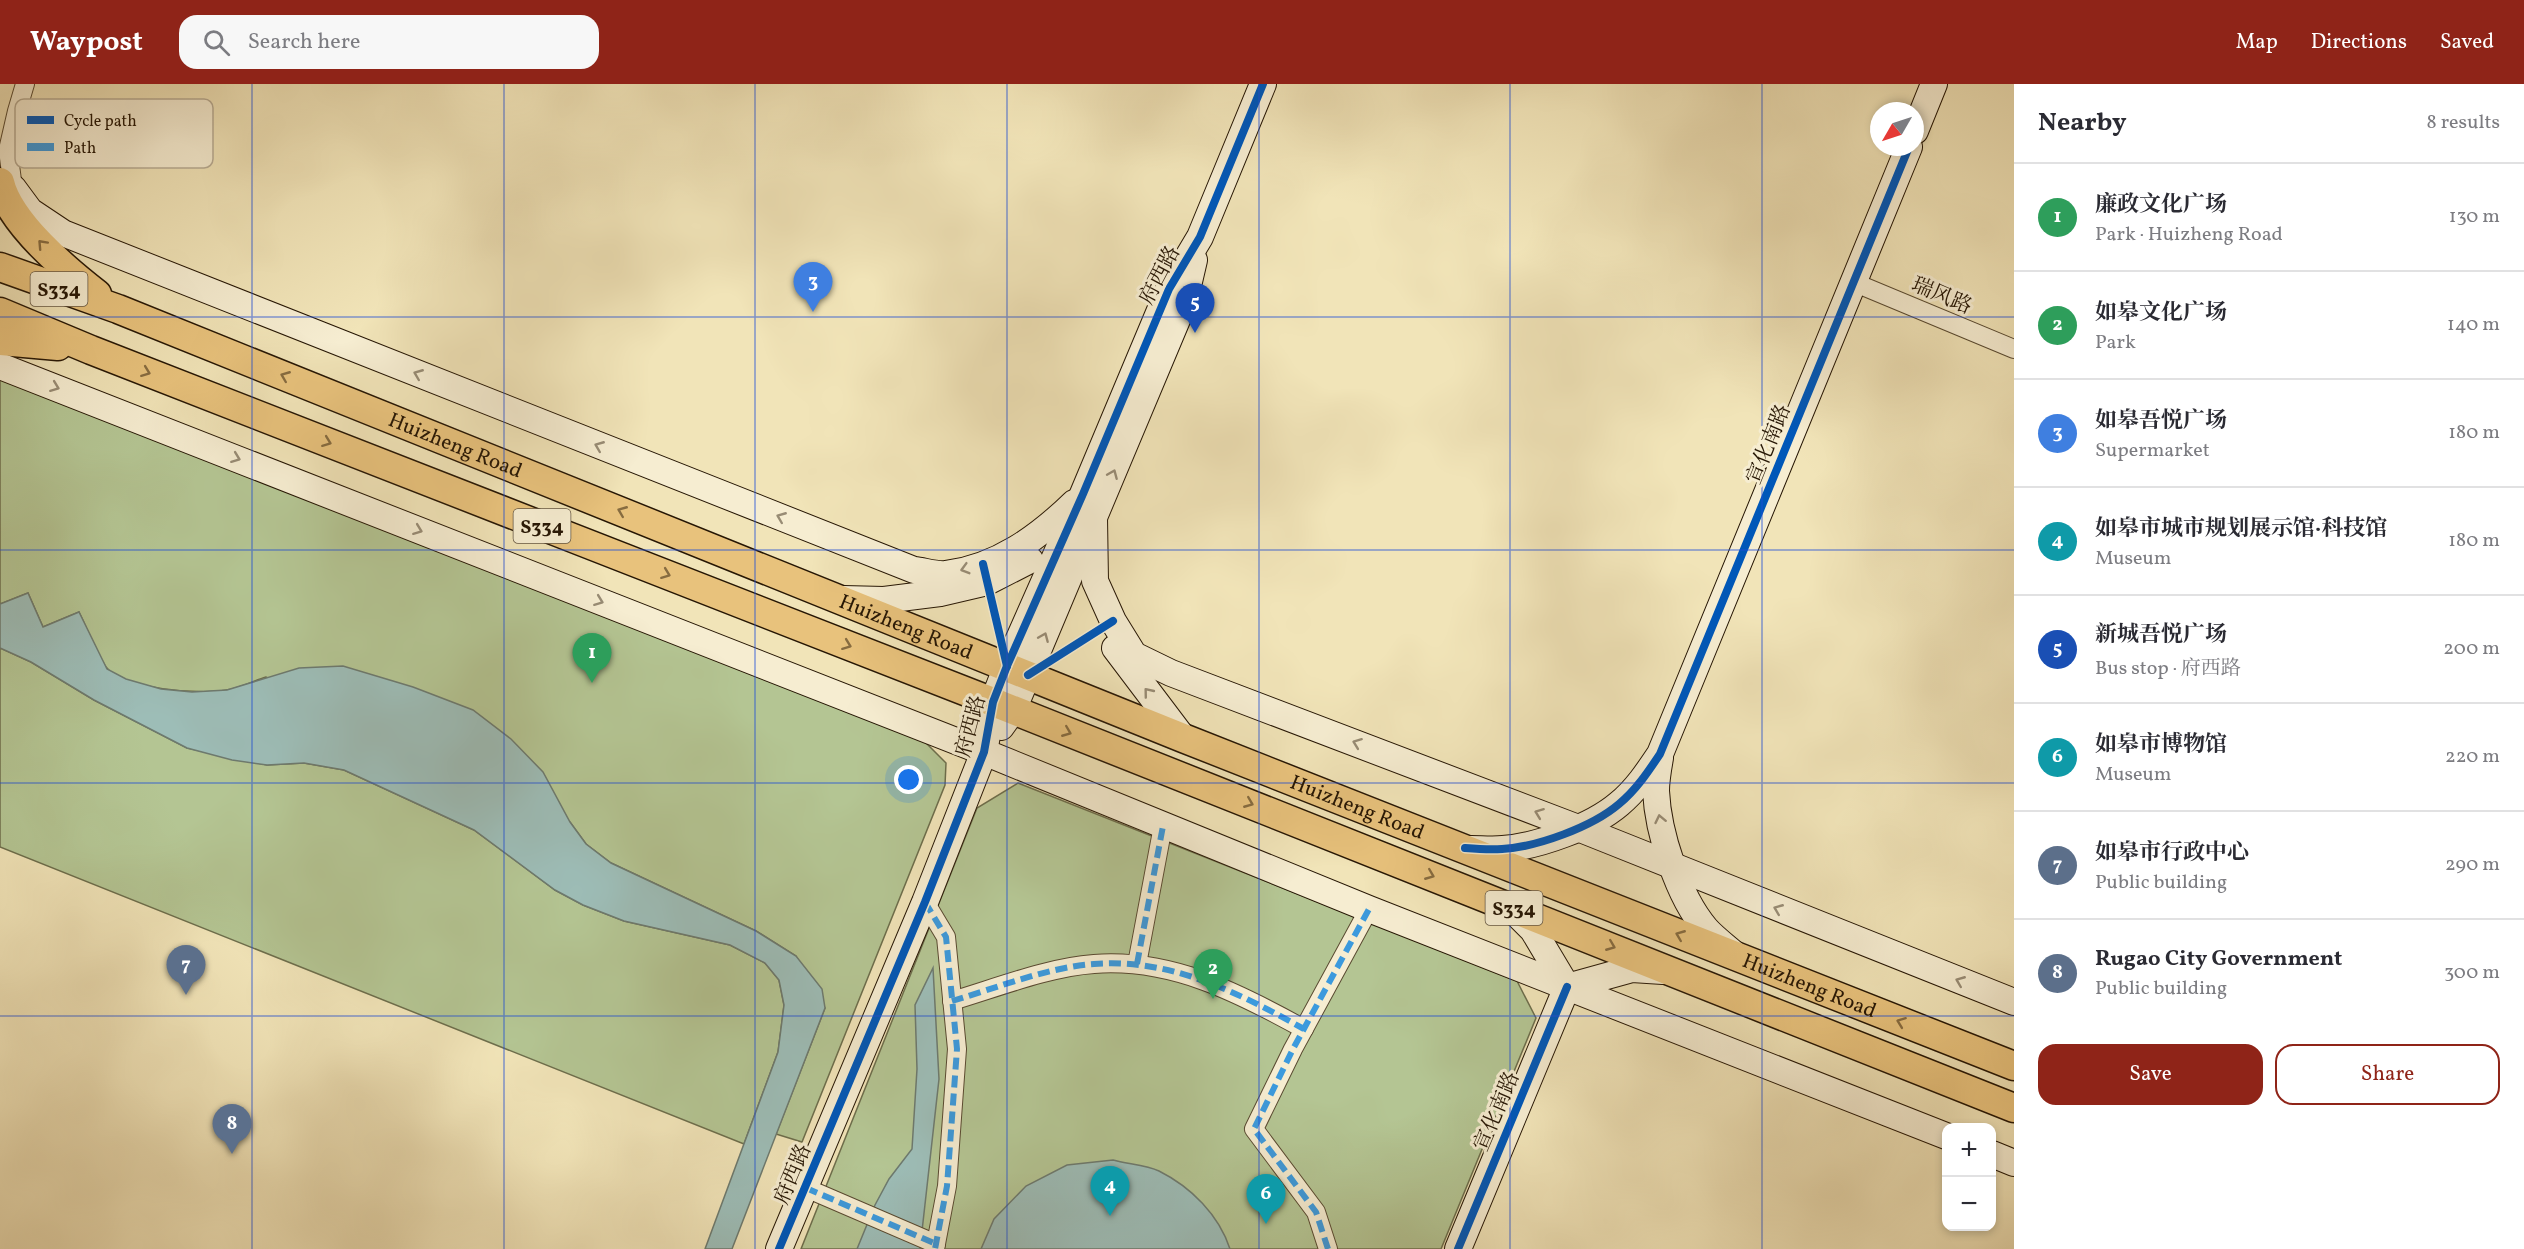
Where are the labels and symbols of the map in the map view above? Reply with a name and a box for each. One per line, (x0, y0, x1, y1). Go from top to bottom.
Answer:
legend (15, 99, 213, 168)
north arrow (1870, 102, 1924, 156)
text: Cycle path (64, 111, 137, 133)
text: Path (64, 138, 96, 160)
one-way arrow (38, 241, 49, 251)
street label: 府西路 (1133, 241, 1188, 310)
pin: 3 (794, 262, 832, 312)
street label: 瑞风路 (1907, 271, 1976, 322)
road number: S334 (31, 272, 88, 306)
pin: 5 (1176, 284, 1214, 333)
one-way arrow (140, 364, 150, 377)
one-way arrow (413, 369, 424, 381)
one-way arrow (280, 371, 291, 383)
one-way arrow (48, 380, 59, 392)
street label: 宣化南路 (1740, 400, 1799, 489)
street label: Huizheng Road (384, 406, 526, 486)
one-way arrow (322, 435, 332, 448)
one-way arrow (595, 440, 605, 453)
one-way arrow (230, 451, 241, 464)
one-way arrow (1106, 469, 1118, 480)
one-way arrow (617, 506, 628, 518)
road number: S334 (514, 509, 570, 543)
one-way arrow (776, 512, 786, 525)
one-way arrow (411, 523, 422, 535)
one-way arrow (960, 561, 970, 574)
one-way arrow (659, 567, 670, 579)
street label: Huizheng Road (834, 588, 977, 668)
one-way arrow (593, 594, 604, 606)
one-way arrow (1037, 632, 1049, 643)
pin: 1 (572, 634, 612, 683)
one-way arrow (841, 638, 852, 650)
one-way arrow (1144, 687, 1155, 698)
street label: 府西路 (949, 692, 994, 761)
one-way arrow (1062, 724, 1072, 737)
one-way arrow (1352, 738, 1362, 751)
your location (894, 765, 923, 794)
street label: Huizheng Road (1286, 769, 1428, 848)
one-way arrow (1243, 796, 1254, 808)
one-way arrow (1534, 808, 1545, 820)
one-way arrow (1654, 814, 1667, 824)
one-way arrow (1424, 867, 1435, 880)
road number: S334 (1486, 891, 1543, 925)
one-way arrow (1774, 904, 1785, 916)
one-way arrow (1675, 930, 1686, 942)
one-way arrow (1606, 939, 1616, 952)
pin: 7 (166, 946, 206, 995)
street label: Huizheng Road (1738, 947, 1880, 1026)
pin: 2 (1194, 950, 1232, 999)
one-way arrow (1955, 975, 1965, 988)
one-way arrow (1896, 1016, 1907, 1029)
street label: 宣化南路 (1468, 1067, 1527, 1156)
pin: 8 (212, 1104, 252, 1154)
street label: 府西路 (768, 1140, 819, 1209)
pin: 4 (1090, 1166, 1130, 1216)
pin: 6 (1246, 1174, 1286, 1224)

